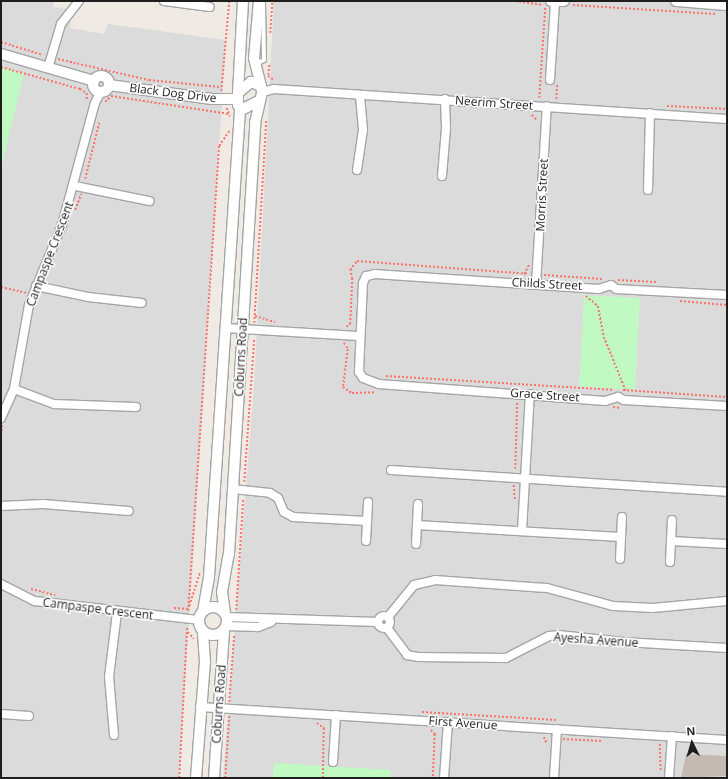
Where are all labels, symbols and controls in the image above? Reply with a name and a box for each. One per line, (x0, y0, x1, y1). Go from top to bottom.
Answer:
street label: Black Dog Drive (129, 81, 217, 105)
street label: Neerim Street (454, 93, 534, 113)
street label: Morris Street (533, 158, 551, 232)
street label: Campaspe Crescent (23, 199, 77, 309)
street label: Childs Street (511, 275, 583, 293)
street label: Coburns Road (232, 317, 250, 397)
street label: Grace Street (510, 385, 580, 405)
street label: Campaspe Crescent (42, 595, 154, 623)
street label: Ayesha Avenue (553, 630, 639, 650)
street label: Coburns Road (209, 664, 229, 744)
street label: First Avenue (428, 713, 498, 733)
north arrow (672, 723, 712, 763)
text: N (686, 723, 696, 738)

